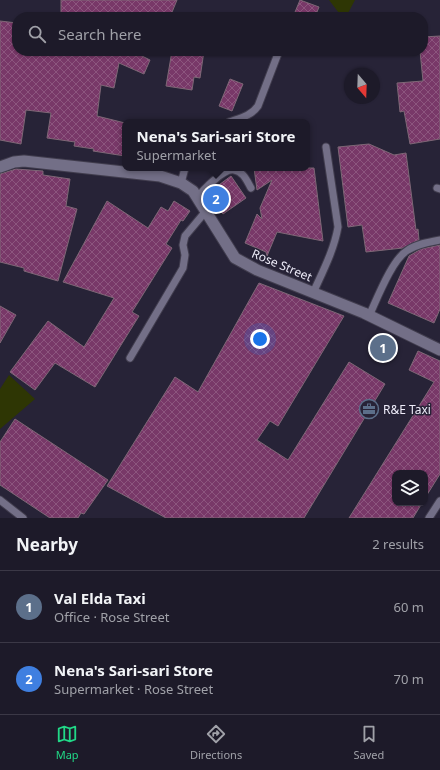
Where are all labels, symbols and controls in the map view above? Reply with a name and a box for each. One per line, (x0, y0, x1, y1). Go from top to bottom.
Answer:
search box (12, 12, 428, 56)
icon: search (26, 23, 48, 45)
text: Search here (58, 24, 141, 44)
north arrow (344, 68, 380, 104)
popup (122, 119, 310, 171)
text: Nena's Sari-sari Store (136, 126, 296, 146)
text: Supermarket (136, 146, 216, 164)
pin: 2 (203, 184, 229, 214)
street label: Rose Street (249, 245, 315, 286)
your location (250, 329, 270, 349)
pin: 1 (370, 333, 396, 363)
office icon: R&E Taxi (358, 398, 380, 420)
place label: R&E Taxi (383, 401, 431, 418)
map controls (392, 470, 428, 506)
button: layers (392, 470, 428, 506)
text: Nearby (16, 533, 78, 556)
text: 2 results (372, 535, 424, 553)
text: Val Elda Taxi (54, 588, 146, 608)
text: 1 (25, 598, 33, 616)
text: 60 m (394, 598, 424, 616)
text: Office · Rose Street (54, 608, 169, 626)
text: Nena's Sari-sari Store (54, 660, 213, 680)
text: 2 (25, 670, 33, 688)
text: 70 m (394, 670, 424, 688)
text: Supermarket · Rose Street (54, 680, 213, 698)
tab: Map (56, 723, 79, 762)
tab: Directions (190, 723, 242, 762)
tab: Saved (354, 723, 384, 762)

